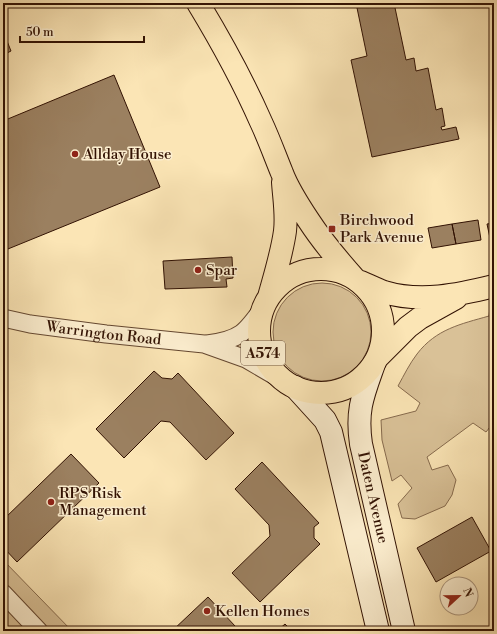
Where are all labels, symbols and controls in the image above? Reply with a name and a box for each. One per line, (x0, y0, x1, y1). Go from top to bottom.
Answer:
scale bar (20, 18, 144, 44)
text: 50 m (26, 25, 54, 40)
place label: Allday House (82, 145, 172, 164)
marker: Allday House (70, 149, 80, 159)
place label: Birchwood Park Avenue (339, 211, 424, 247)
marker: Birchwood Park Avenue (327, 224, 337, 234)
place label: Spar (206, 261, 238, 280)
marker: Spar (193, 265, 203, 275)
street label: Warrington Road (44, 317, 163, 350)
road number: A574 (241, 341, 285, 365)
street label: Daten Avenue (353, 450, 393, 545)
place label: RPS Risk Management (59, 484, 147, 520)
marker: RPS Risk Management (46, 497, 56, 507)
north arrow (439, 576, 479, 616)
text: N (459, 586, 476, 600)
place label: Kellen Homes (215, 602, 310, 621)
marker: Kellen Homes (202, 606, 212, 616)

